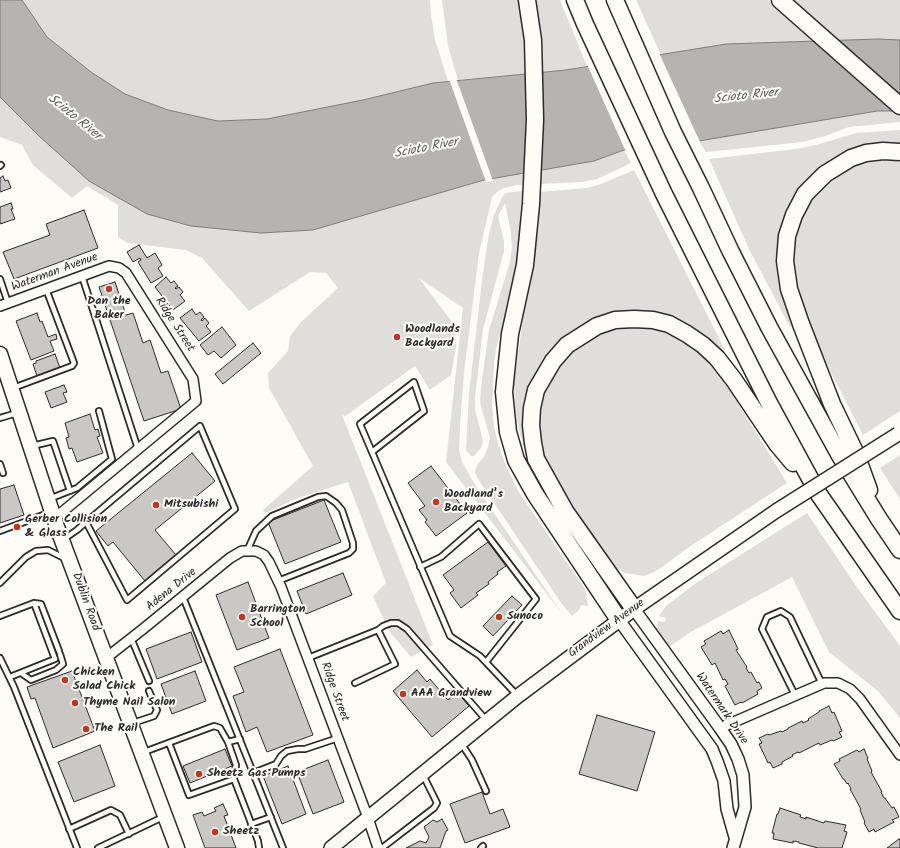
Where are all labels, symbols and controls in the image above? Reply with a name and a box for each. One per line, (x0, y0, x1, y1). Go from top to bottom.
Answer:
water label: Scioto River (713, 86, 779, 108)
water label: Scioto River (44, 92, 104, 144)
water label: Scioto River (393, 135, 459, 163)
street label: Waterman Avenue (10, 251, 100, 295)
marker: Dan the Baker (104, 284, 114, 294)
place label: Dan the Baker (87, 295, 131, 323)
street label: Ridge Street (151, 295, 197, 355)
place label: Woodlands Backyard (405, 323, 460, 351)
marker: Woodlands Backyard (392, 332, 402, 342)
place label: Woodland’s Backyard (444, 488, 503, 516)
marker: Woodland’s Backyard (431, 497, 441, 507)
place label: Mitsubishi (164, 498, 218, 512)
marker: Mitsubishi (151, 500, 161, 510)
place label: Gerber Collision & Glass (25, 513, 107, 541)
marker: Gerber Collision & Glass (12, 522, 22, 532)
street label: Adena Drive (144, 565, 200, 615)
street label: Dublin Road (68, 571, 102, 633)
street label: Grandview Avenue (566, 596, 648, 662)
place label: Barrington School (250, 603, 305, 631)
place label: Sunoco (507, 610, 543, 624)
marker: Barrington School (237, 612, 247, 622)
marker: Sunoco (494, 612, 504, 622)
street label: Ridge Street (317, 660, 351, 724)
place label: Chicken Salad Chick (73, 666, 135, 694)
street label: Watermark Drive (692, 670, 750, 748)
marker: Chicken Salad Chick (60, 675, 70, 685)
place label: AAA Grandview (411, 687, 492, 701)
marker: AAA Grandview (398, 689, 408, 699)
place label: Thyme Nail Salon (83, 696, 176, 710)
marker: Thyme Nail Salon (70, 698, 80, 708)
place label: The Rail (94, 722, 137, 736)
marker: The Rail (81, 724, 91, 734)
place label: Sheetz Gas Pumps (207, 767, 306, 781)
marker: Sheetz Gas Pumps (194, 769, 204, 779)
place label: Sheetz (223, 825, 259, 839)
marker: Sheetz (210, 827, 220, 837)

